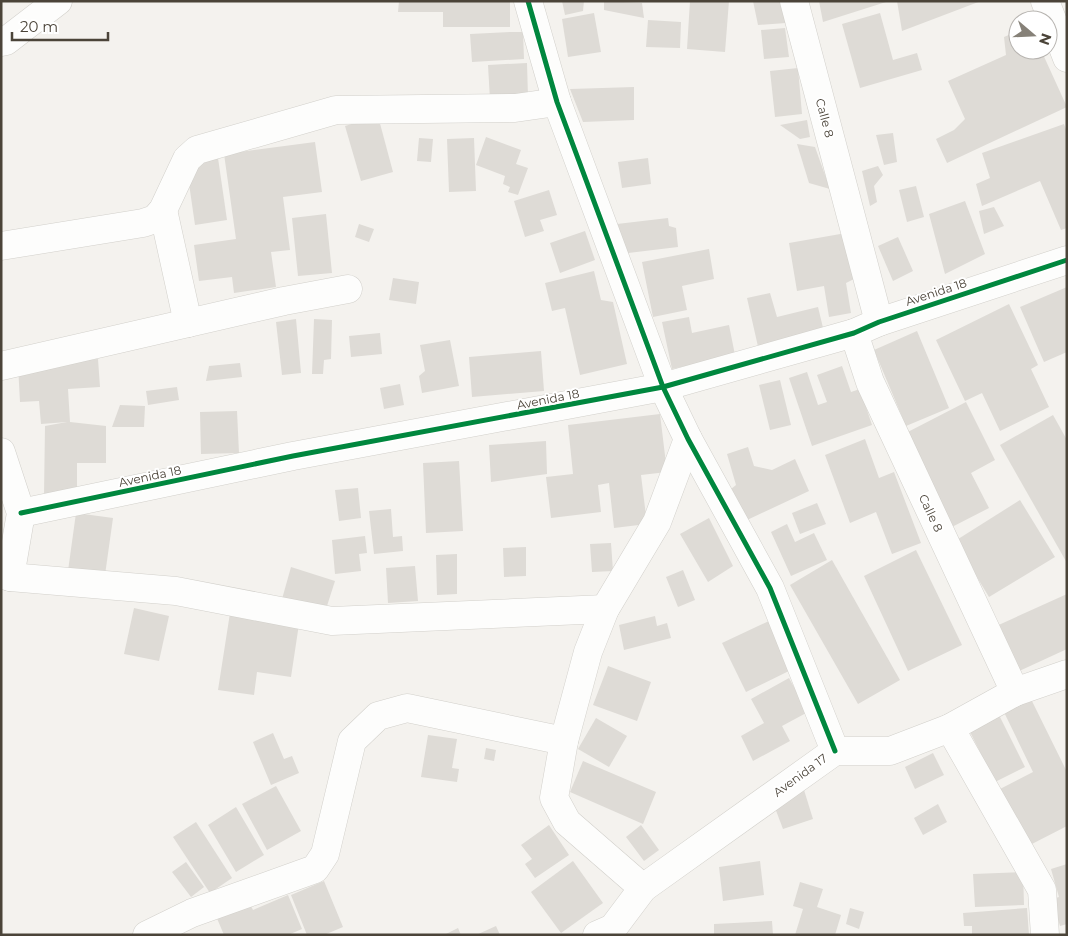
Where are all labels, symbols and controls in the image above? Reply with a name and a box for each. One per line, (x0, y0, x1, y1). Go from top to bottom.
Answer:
scale bar (12, 10, 109, 42)
north arrow (1008, 10, 1058, 60)
text: 20 m (20, 17, 58, 36)
text: N (1035, 31, 1056, 48)
street label: Calle 8 (813, 97, 838, 140)
street label: Avenida 18 (903, 275, 969, 309)
street label: Avenida 18 (515, 386, 581, 412)
street label: Avenida 18 (117, 462, 183, 490)
street label: Calle 8 (916, 492, 946, 535)
street label: Avenida 17 (770, 750, 830, 800)

